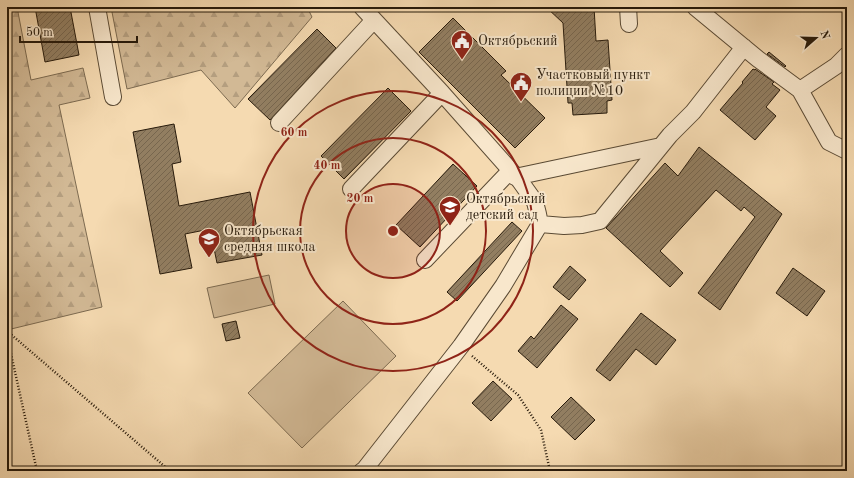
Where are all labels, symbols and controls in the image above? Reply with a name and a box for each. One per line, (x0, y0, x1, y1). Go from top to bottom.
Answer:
scale bar (20, 18, 137, 44)
north arrow (796, 18, 836, 58)
text: 50 m (26, 26, 53, 39)
public building icon: Октябрьский (449, 28, 475, 61)
text: N (817, 29, 831, 41)
place label: Октябрьский (478, 34, 558, 48)
place label: Участковый пункт полиции №10 (536, 68, 650, 98)
public building icon: Участковый пункт полиции №10 (508, 70, 534, 103)
text: 60 m (281, 127, 308, 139)
text: 40 m (314, 160, 341, 172)
place label: Октябрьский детский сад (466, 192, 546, 222)
text: 20 m (347, 193, 374, 205)
school or university icon: Октябрьский детский сад (437, 194, 463, 227)
place label: Октябрьская средняя школа (224, 224, 316, 254)
centre of rings (386, 224, 400, 238)
school or university icon: Октябрьская средняя школа (196, 226, 222, 259)

